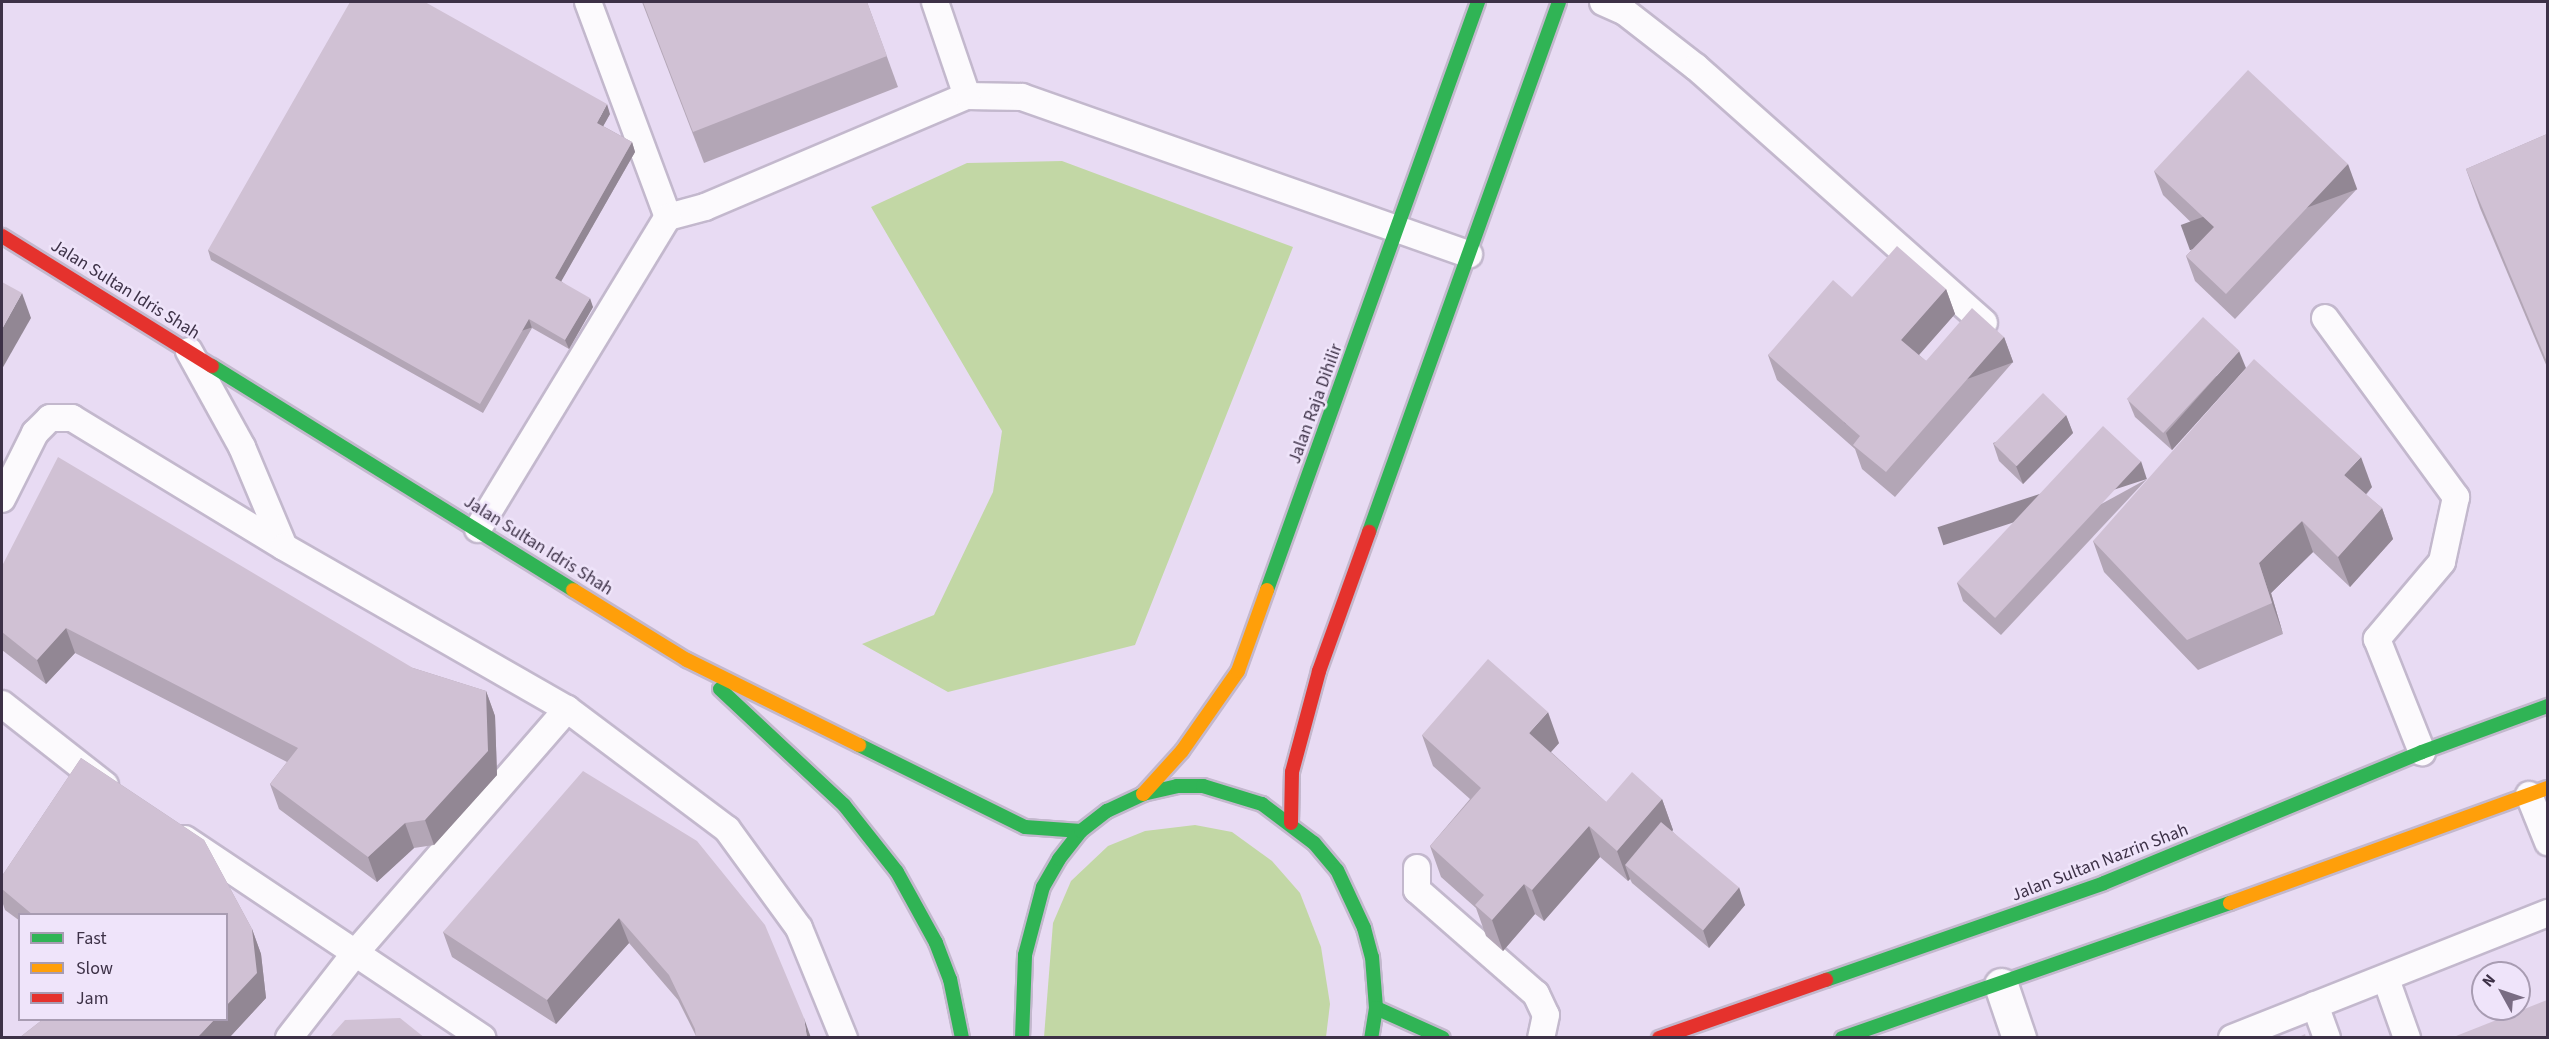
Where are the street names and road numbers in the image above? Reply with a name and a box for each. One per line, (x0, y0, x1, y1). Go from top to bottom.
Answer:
street label: Jalan Sultan Idris Shah (46, 235, 204, 345)
street label: Jalan Raja Dihilir (1284, 341, 1348, 467)
street label: Jalan Sultan Idris Shah (459, 491, 617, 601)
street label: Jalan Sultan Nazrin Shah (2008, 819, 2192, 907)

